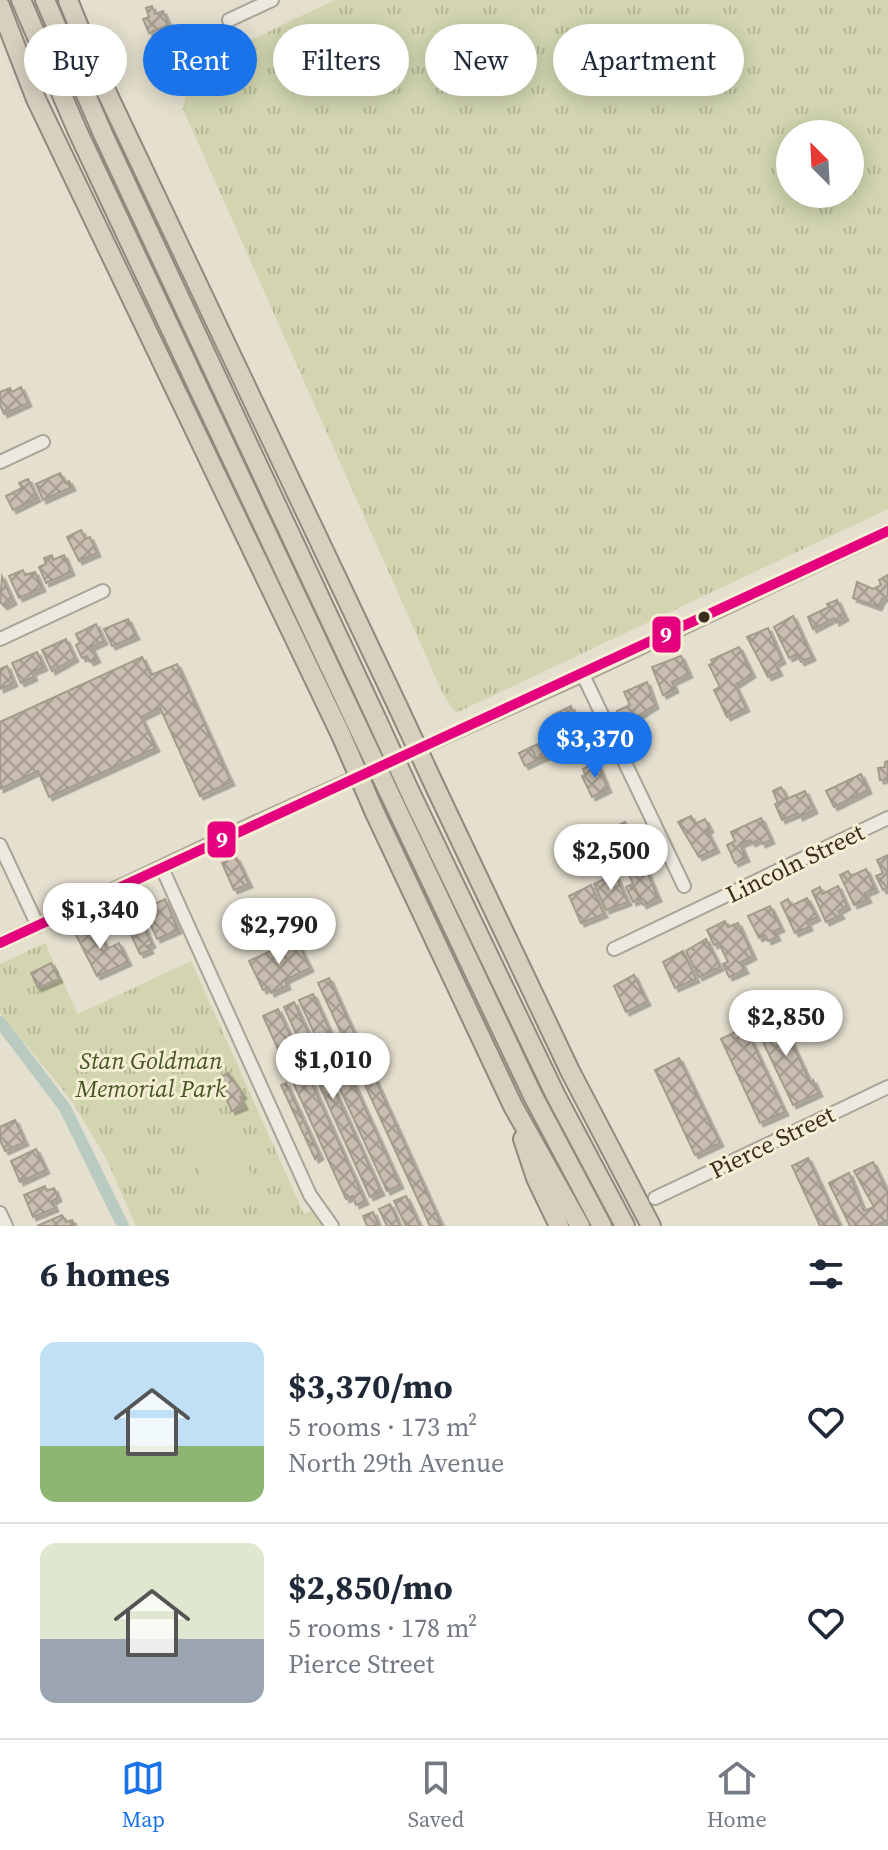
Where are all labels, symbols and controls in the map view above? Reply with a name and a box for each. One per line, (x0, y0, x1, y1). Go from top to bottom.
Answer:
chip: Buy (24, 24, 127, 96)
chip: Rent (143, 24, 257, 96)
chip: Filters (273, 24, 409, 96)
chip: New (425, 24, 537, 96)
chip: Apartment (553, 24, 744, 96)
north arrow (776, 120, 864, 208)
map controls (776, 120, 864, 208)
unlabelled marker (696, 609, 712, 625)
line badge: 9 (651, 615, 682, 654)
text: 9 (660, 619, 672, 649)
pin: $3,370 (530, 712, 660, 780)
text: $3,370 (556, 720, 634, 756)
street label: Lincoln Street (720, 815, 870, 911)
line badge: 9 (206, 820, 237, 859)
text: 9 (216, 824, 228, 854)
pin: $2,500 (546, 824, 676, 892)
text: $2,500 (572, 832, 650, 868)
pin: $1,340 (35, 883, 165, 951)
text: $1,340 (61, 891, 139, 927)
pin: $2,790 (214, 898, 344, 966)
text: $2,790 (240, 906, 318, 942)
pin: $2,850 (721, 990, 851, 1058)
text: $2,850 (747, 998, 825, 1034)
pin: $1,010 (268, 1033, 398, 1101)
text: $1,010 (294, 1041, 372, 1077)
park label: Stan Goldman Memorial Park (75, 1044, 227, 1105)
street label: Pierce Street (704, 1097, 840, 1186)
text: 6 homes (40, 1251, 170, 1297)
icon: filters (804, 1252, 848, 1296)
text: $3,370/mo (288, 1363, 453, 1409)
icon: home (104, 1374, 200, 1470)
icon: heart (804, 1400, 848, 1444)
text: 5 rooms · 173 m² (288, 1409, 477, 1445)
text: North 29th Avenue (288, 1445, 504, 1481)
text: $2,850/mo (288, 1564, 453, 1610)
icon: home (104, 1575, 200, 1671)
icon: heart (804, 1601, 848, 1645)
text: 5 rooms · 178 m² (288, 1610, 477, 1646)
text: Pierce Street (288, 1646, 435, 1682)
tab: Map (121, 1756, 165, 1834)
tab: Saved (408, 1756, 464, 1834)
tab: Home (707, 1756, 767, 1834)

